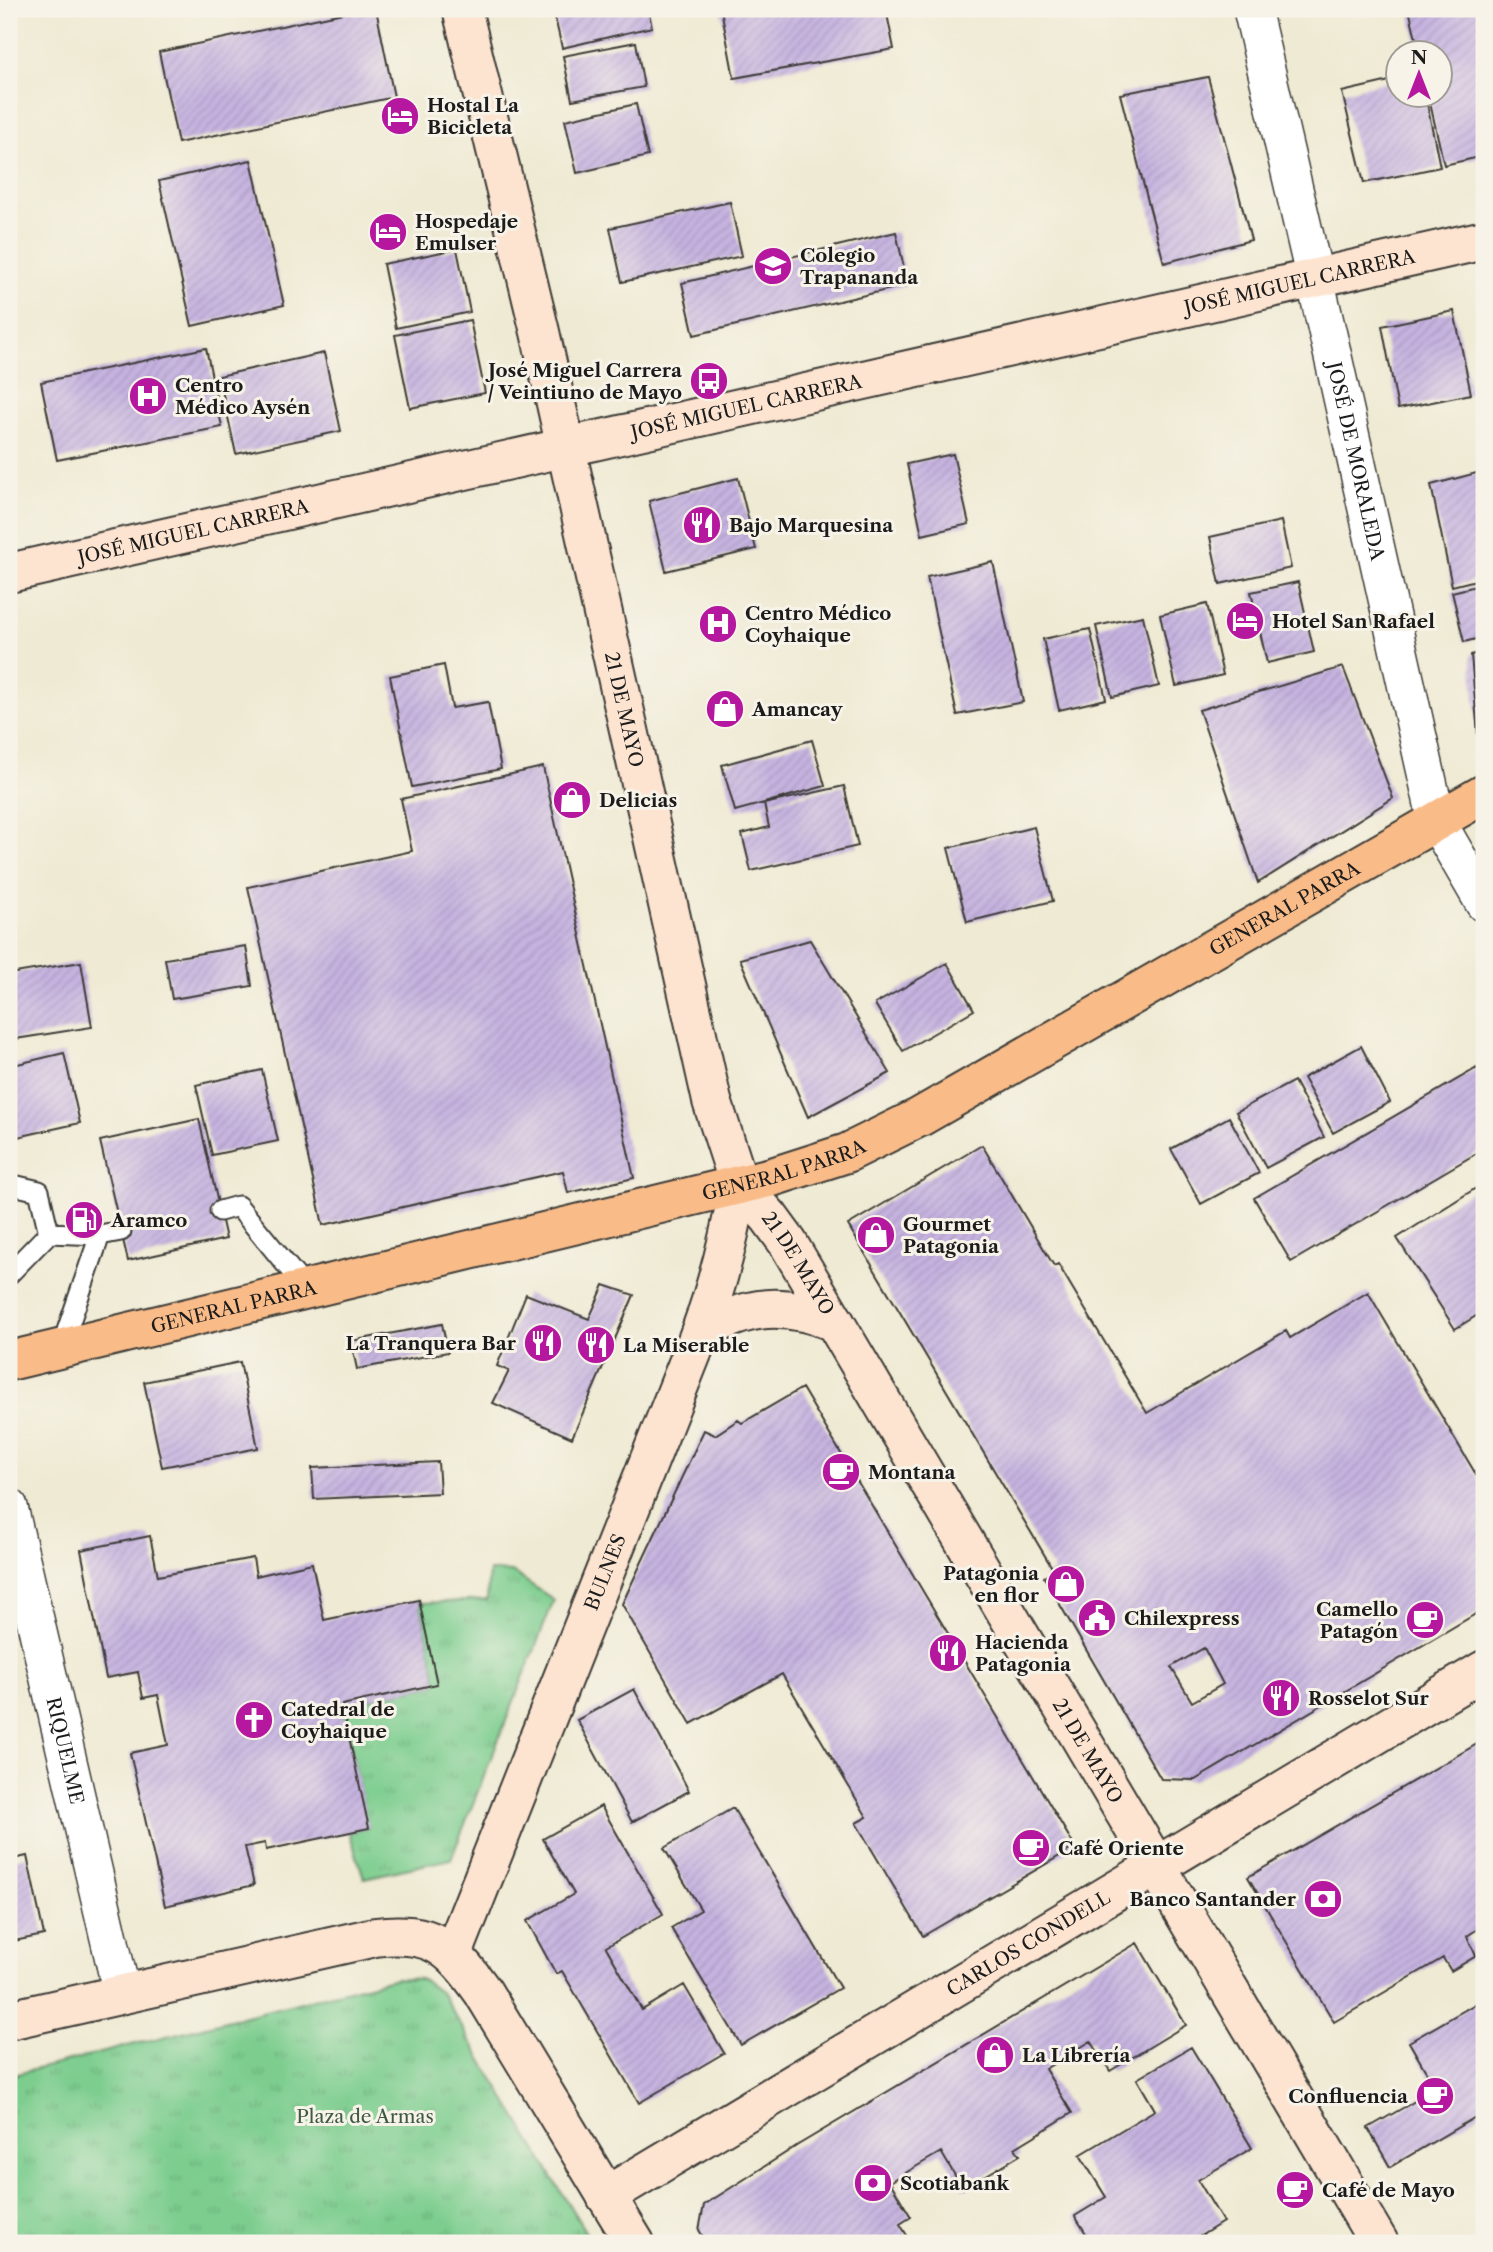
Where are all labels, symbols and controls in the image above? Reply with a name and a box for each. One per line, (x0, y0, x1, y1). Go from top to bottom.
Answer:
north arrow (1384, 38, 1454, 108)
text: N (1411, 46, 1427, 69)
place label: Hostal La Bicicleta (427, 94, 520, 139)
hotel icon: Hostal La Bicicleta (379, 95, 421, 137)
place label: Hospedaje Emulser (415, 210, 518, 255)
hotel icon: Hospedaje Emulser (367, 211, 409, 253)
place label: Colegio Trapananda (800, 244, 919, 289)
school or university icon: Colegio Trapananda (752, 245, 794, 287)
street label: JOSÉ MIGUEL CARRERA (1179, 245, 1418, 320)
street label: JOSÉ DE MORALEDA (1322, 357, 1389, 563)
place label: José Miguel Carrera / Veintiuno de Mayo (485, 359, 683, 404)
bus stop icon: José Miguel Carrera / Veintiuno de Mayo (688, 360, 730, 402)
street label: JOSÉ MIGUEL CARRERA (626, 370, 865, 445)
place label: Centro Médico Aysén (175, 374, 310, 419)
hospital icon: Centro Médico Aysén (127, 375, 169, 417)
street label: JOSÉ MIGUEL CARRERA (73, 494, 312, 570)
restaurant icon: Bajo Marquesina (681, 504, 723, 546)
place label: Bajo Marquesina (729, 514, 894, 537)
hotel icon: Hotel San Rafael (1224, 600, 1266, 642)
place label: Centro Médico Coyhaique (745, 602, 891, 647)
hospital icon: Centro Médico Coyhaique (697, 603, 739, 645)
place label: Hotel San Rafael (1272, 610, 1435, 633)
street label: 21 DE MAYO (600, 650, 648, 769)
shop icon: Amancay (704, 688, 746, 730)
place label: Amancay (751, 698, 844, 721)
shop icon: Delicias (551, 779, 593, 821)
place label: Delicias (599, 789, 678, 812)
street label: GENERAL PARRA (1205, 856, 1365, 961)
street label: GENERAL PARRA (700, 1134, 870, 1205)
fuel station icon: Aramco (63, 1199, 105, 1241)
street label: 21 DE MAYO (757, 1207, 839, 1319)
place label: Aramco (110, 1209, 187, 1232)
place label: Gourmet Patagonia (903, 1213, 1000, 1258)
shop icon: Gourmet Patagonia (855, 1214, 897, 1256)
street label: GENERAL PARRA (148, 1276, 320, 1338)
restaurant icon: La Tranquera Bar (522, 1322, 564, 1364)
restaurant icon: La Miserable (575, 1324, 617, 1366)
place label: La Tranquera Bar (346, 1332, 517, 1355)
place label: La Miserable (623, 1334, 749, 1357)
cafe icon: Montana (820, 1451, 862, 1493)
place label: Montana (868, 1461, 956, 1484)
street label: BULNES (580, 1531, 631, 1614)
place label: Patagonia en flor (943, 1562, 1040, 1607)
shop icon: Patagonia en flor (1045, 1563, 1087, 1605)
public building icon: Chilexpress (1076, 1597, 1118, 1639)
place label: Camello Patagón (1316, 1598, 1398, 1643)
cafe icon: Camello Patagón (1404, 1599, 1446, 1641)
place label: Chilexpress (1124, 1607, 1240, 1630)
place label: Hacienda Patagonia (975, 1631, 1072, 1676)
restaurant icon: Hacienda Patagonia (927, 1632, 969, 1674)
restaurant icon: Rosselot Sur (1260, 1677, 1302, 1719)
place label: Rosselot Sur (1308, 1687, 1429, 1710)
street label: 21 DE MAYO (1048, 1694, 1127, 1807)
street label: RIQUELME (41, 1695, 89, 1806)
place label: Catedral de Coyhaique (281, 1698, 395, 1743)
church icon: Catedral de Coyhaique (233, 1699, 275, 1741)
cafe icon: Café Oriente (1010, 1827, 1052, 1869)
place label: Café Oriente (1058, 1837, 1184, 1860)
bank icon: Banco Santander (1302, 1878, 1344, 1920)
street label: CARLOS CONDELL (942, 1885, 1115, 2001)
place label: Banco Santander (1130, 1888, 1297, 1911)
shop icon: La Librería (974, 2034, 1016, 2076)
place label: La Librería (1022, 2044, 1131, 2067)
cafe icon: Confluencia (1414, 2075, 1456, 2117)
place label: Confluencia (1288, 2085, 1409, 2108)
park label: Plaza de Armas (296, 2105, 434, 2128)
bank icon: Scotiabank (852, 2162, 894, 2204)
cafe icon: Café de Mayo (1274, 2169, 1316, 2211)
place label: Scotiabank (900, 2172, 1010, 2195)
place label: Café de Mayo (1322, 2179, 1455, 2202)

